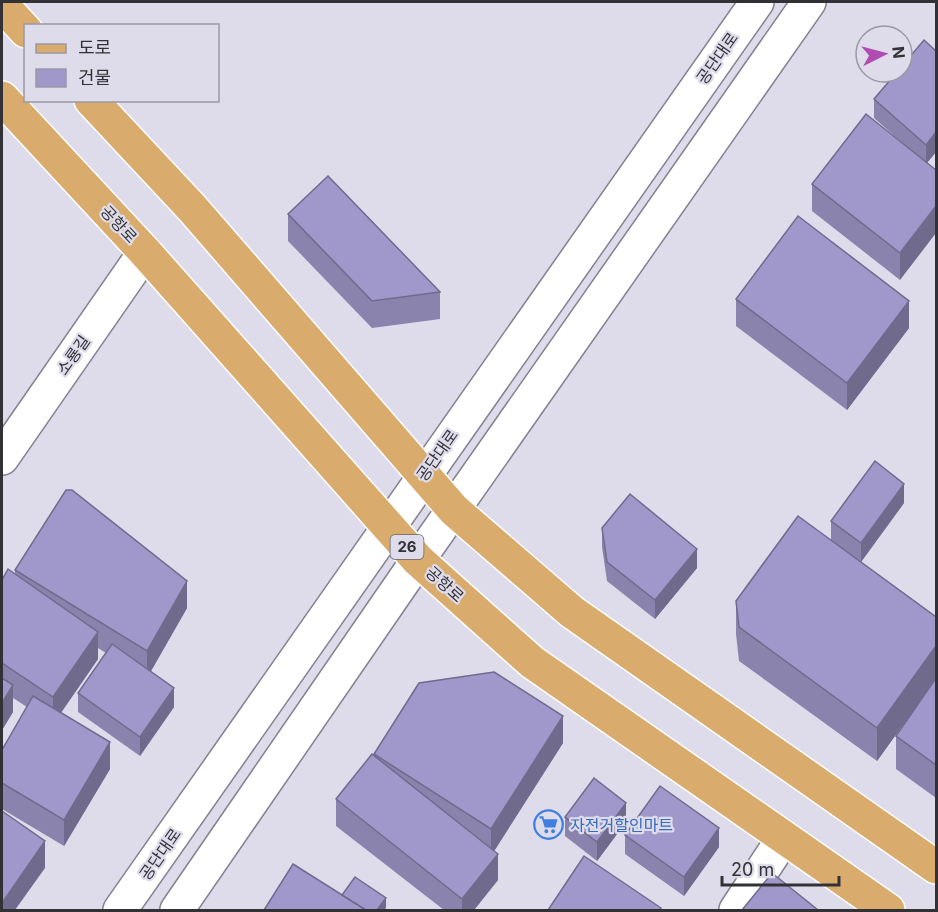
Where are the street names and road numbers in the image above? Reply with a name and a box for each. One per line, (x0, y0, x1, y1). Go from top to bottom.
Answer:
street label: 공단대로 (692, 28, 742, 88)
street label: 공항로 (97, 201, 142, 247)
street label: 소룡길 (52, 331, 94, 379)
street label: 공단대로 (412, 425, 462, 485)
road number: 26 (390, 535, 424, 559)
street label: 공항로 (422, 562, 468, 606)
street label: 공단대로 (135, 824, 185, 884)

